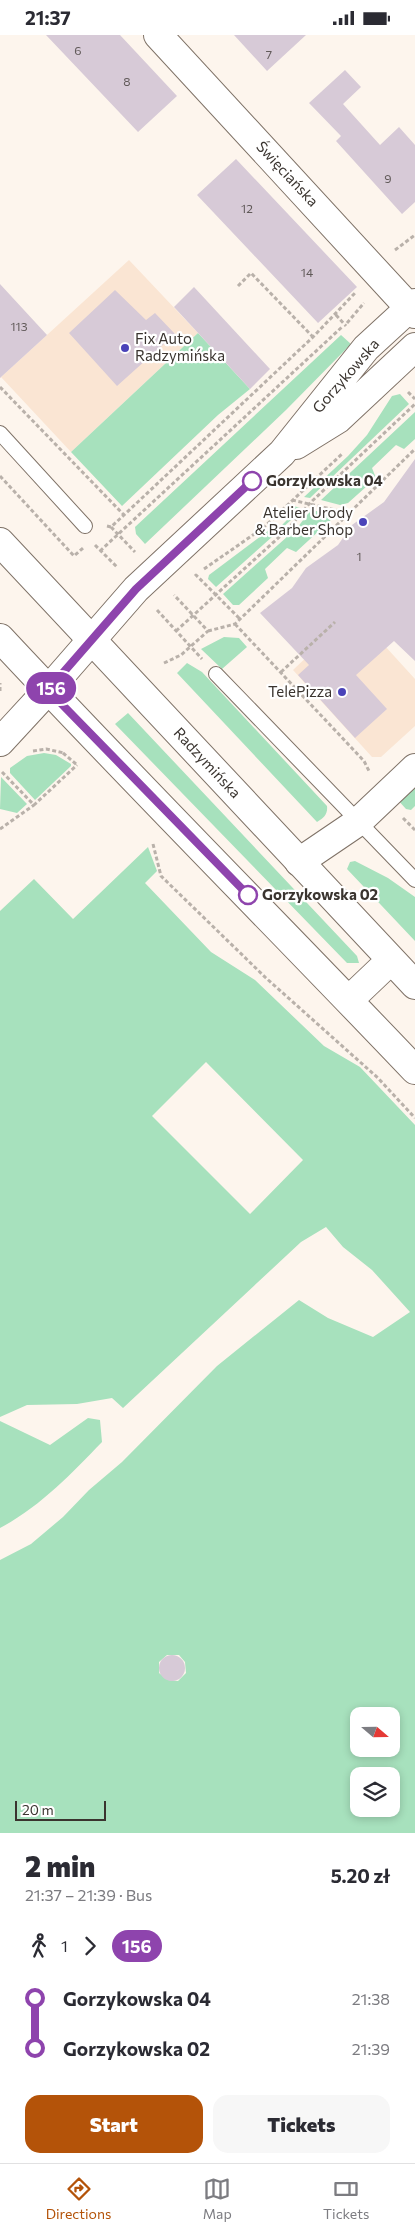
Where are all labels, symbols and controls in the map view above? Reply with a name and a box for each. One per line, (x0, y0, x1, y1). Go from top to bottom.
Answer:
text: 21:37 (25, 6, 71, 29)
house number: 6 (74, 43, 82, 57)
house number: 7 (266, 47, 272, 61)
house number: 8 (123, 74, 131, 88)
street label: Święciańska (253, 136, 323, 210)
house number: 9 (384, 171, 392, 185)
house number: 12 (241, 201, 253, 215)
house number: 14 (301, 265, 313, 279)
house number: 113 (10, 319, 28, 333)
place label: Fix Auto Radzymińska (135, 329, 225, 364)
street label: Gorzykowska (308, 335, 382, 416)
marker: Fix Auto Radzymińska (119, 342, 131, 354)
marker: Gorzykowska 04 (242, 471, 262, 491)
place label: Gorzykowska 04 (266, 471, 383, 489)
place label: Atelier Urody & Barber Shop (255, 503, 353, 538)
marker: Atelier Urody & Barber Shop (357, 516, 369, 528)
house number: 1 (356, 549, 362, 563)
line badge: 156 (22, 672, 80, 704)
text: 156 (36, 677, 66, 699)
place label: TelePizza (268, 682, 332, 700)
marker: TelePizza (336, 686, 348, 698)
street label: Radzymińska (170, 723, 245, 801)
marker: Gorzykowska 02 (238, 885, 258, 905)
place label: Gorzykowska 02 (262, 885, 378, 903)
north arrow (350, 1707, 400, 1757)
map controls (350, 1707, 400, 1817)
button: layers (350, 1767, 400, 1817)
scale bar (15, 1798, 106, 1821)
text: 20 m (22, 1801, 54, 1818)
text: 2 min (25, 1849, 95, 1883)
text: 5.20 zł (331, 1864, 390, 1887)
text: 21:37 – 21:39 · Bus (25, 1885, 152, 1904)
icon: walk (25, 1932, 53, 1960)
icon: forward (76, 1932, 104, 1960)
text: 156 (122, 1935, 152, 1957)
text: 1 (61, 1936, 68, 1955)
text: Gorzykowska 04 (63, 1987, 211, 2010)
text: 21:38 (352, 1989, 390, 2008)
text: Gorzykowska 02 (63, 2037, 210, 2060)
text: 21:39 (352, 2039, 390, 2058)
button: Start (25, 2095, 203, 2153)
button: Tickets (213, 2095, 390, 2153)
tab: Directions (46, 2175, 111, 2222)
tab: Map (203, 2175, 232, 2222)
tab: Tickets (323, 2175, 369, 2222)

